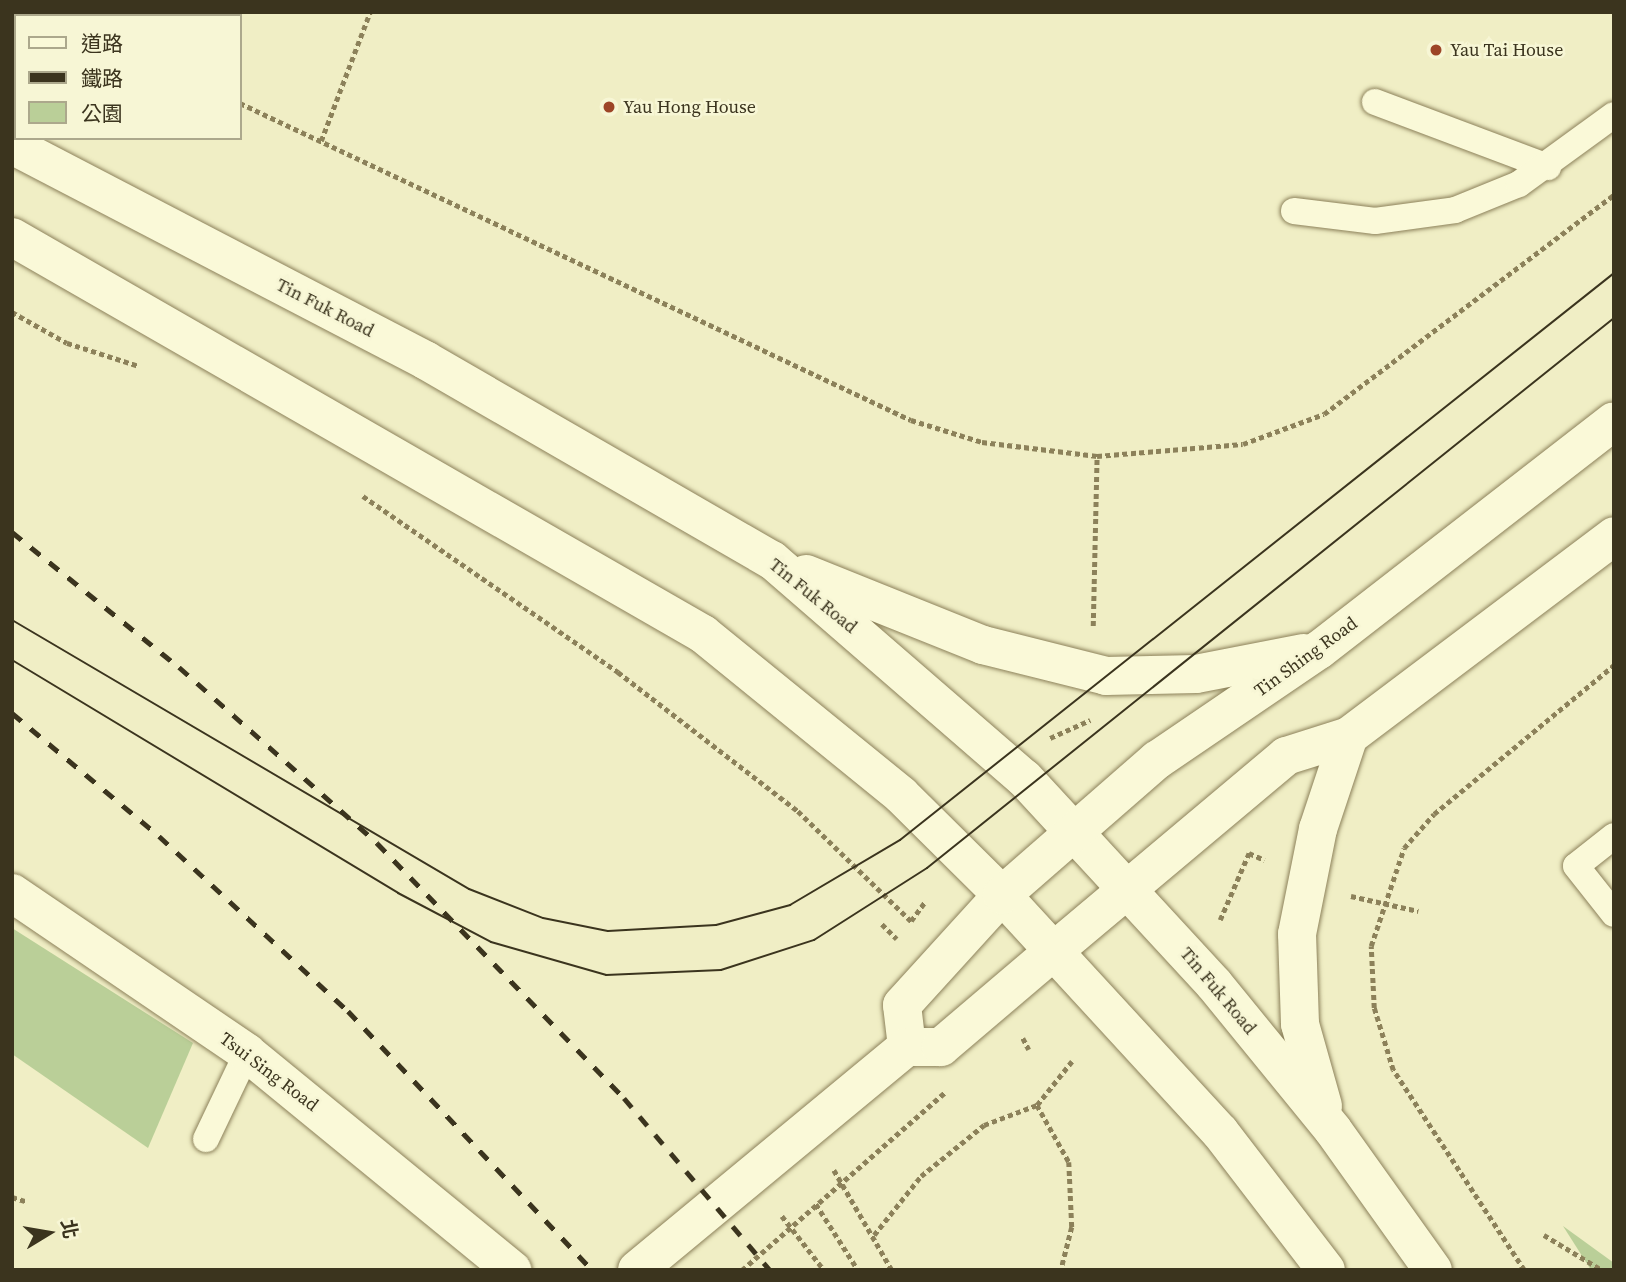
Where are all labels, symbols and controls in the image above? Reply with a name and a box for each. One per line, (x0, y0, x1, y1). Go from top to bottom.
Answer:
legend (14, 14, 242, 140)
text: 道路 (81, 29, 123, 58)
place label: Yau Tai House (1450, 39, 1564, 61)
marker: Yau Tai House (1428, 42, 1444, 58)
text: 鐵路 (81, 64, 123, 93)
place label: Yau Hong House (623, 96, 756, 118)
text: 公園 (81, 99, 123, 128)
marker: Yau Hong House (601, 99, 617, 115)
street label: Tin Fuk Road (273, 274, 377, 342)
street label: Tin Fuk Road (765, 554, 861, 638)
street label: Tin Shing Road (1250, 612, 1362, 702)
street label: Tin Fuk Road (1175, 943, 1261, 1039)
street label: Tsui Sing Road (216, 1028, 322, 1116)
north arrow (14, 1198, 84, 1268)
text: 北 (55, 1217, 84, 1241)

